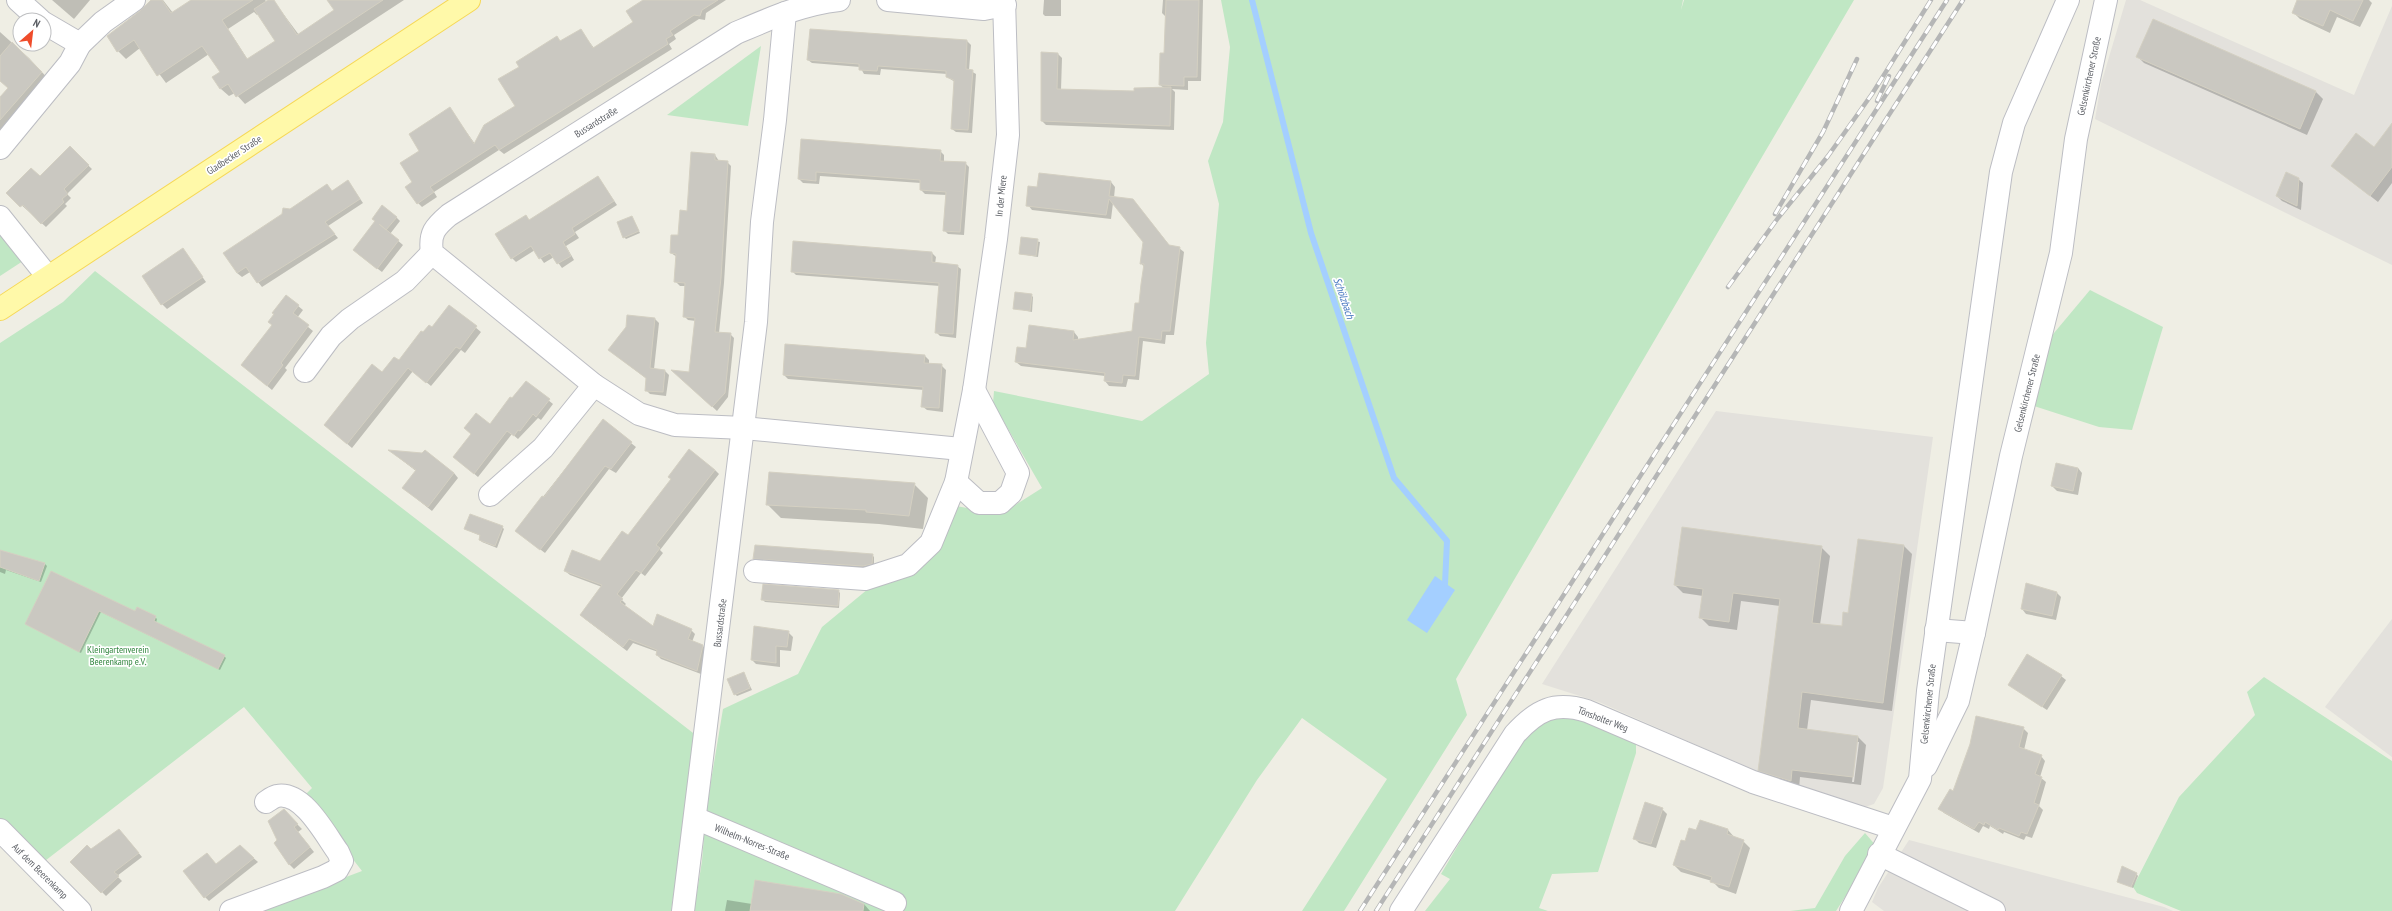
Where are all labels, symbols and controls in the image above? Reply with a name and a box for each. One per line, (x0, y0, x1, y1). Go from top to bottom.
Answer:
north arrow (12, 12, 52, 52)
text: N (31, 16, 43, 31)
street label: Gelsenkirchener Straße (2074, 35, 2104, 117)
street label: Bussardstraße (572, 104, 620, 140)
street label: Gladbecker Straße (204, 132, 264, 178)
street label: In der Miere (992, 175, 1010, 217)
water label: Schölzbach (1330, 276, 1358, 322)
street label: Gelsenkirchener Straße (2011, 352, 2043, 434)
street label: Bussardstraße (711, 598, 729, 648)
park label: Kleingartenverein Beerenkamp e.V. (87, 643, 149, 668)
street label: Gelsenkirchener Straße (1917, 663, 1939, 745)
street label: Tönsholter Weg (1576, 703, 1630, 735)
street label: Wilhelm-Norres-Straße (713, 821, 791, 863)
street label: Auf dem Beerenkamp (9, 840, 71, 902)

